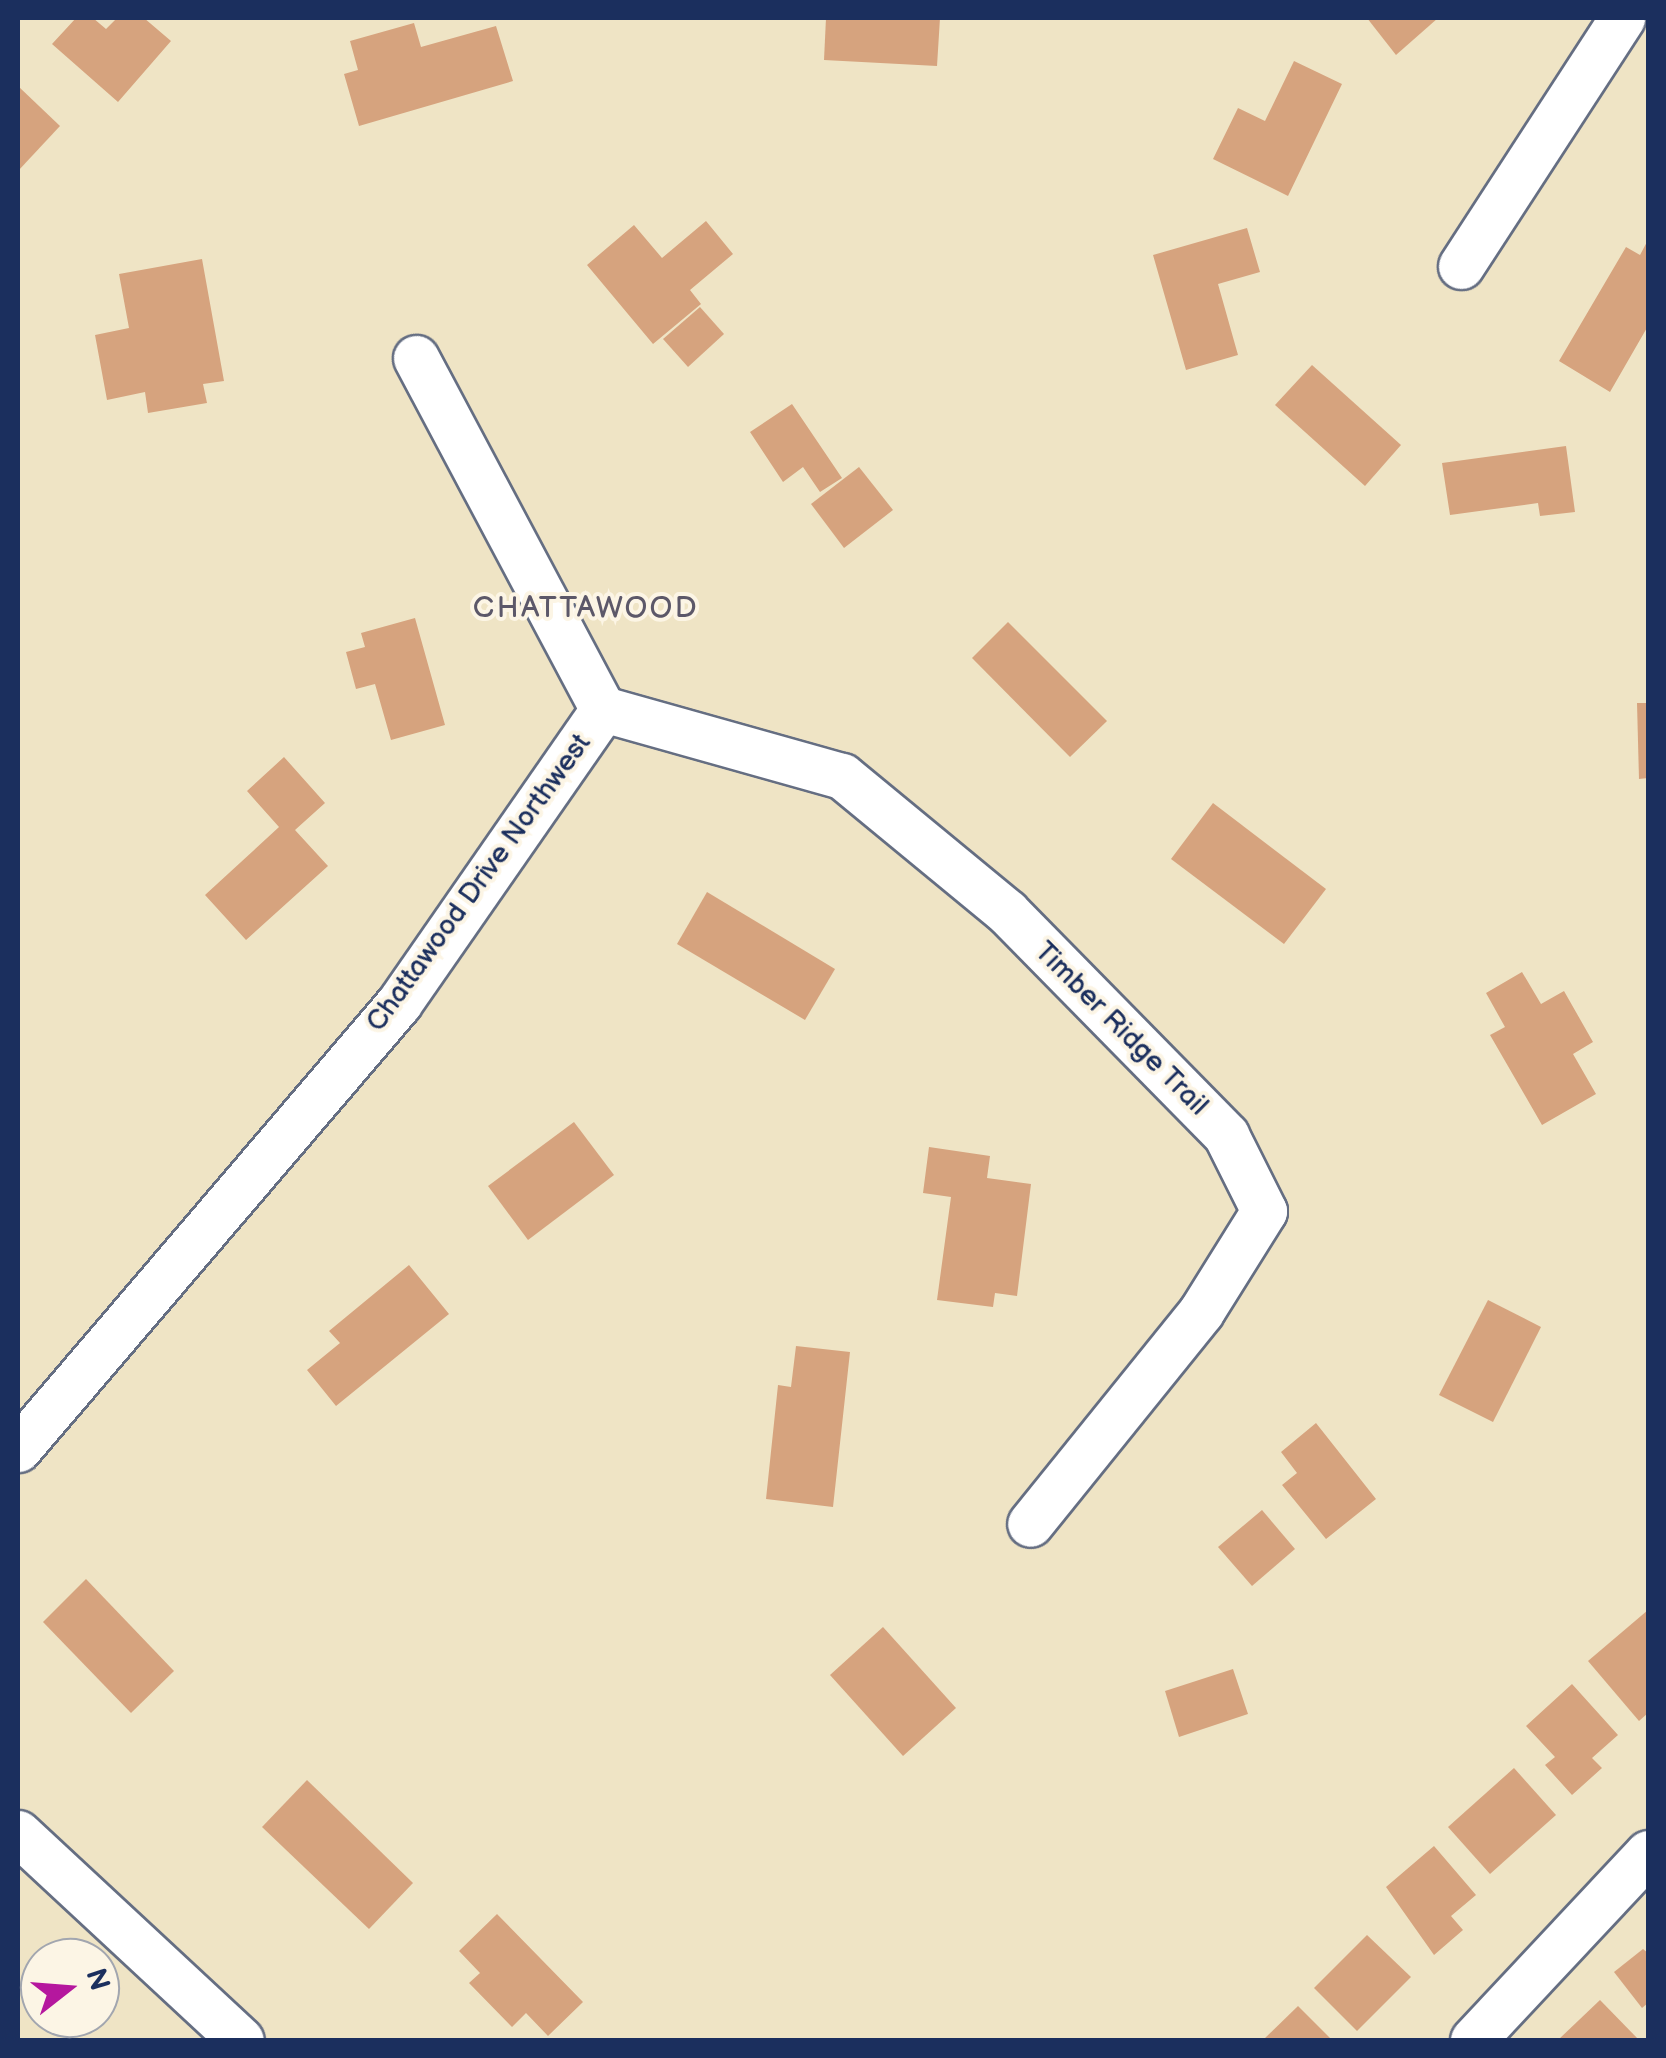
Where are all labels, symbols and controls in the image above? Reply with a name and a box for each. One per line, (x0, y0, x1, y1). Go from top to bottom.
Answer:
district label: CHATTAWOOD (473, 590, 699, 626)
street label: Chattawood Drive Northwest (360, 728, 598, 1038)
street label: Timber Ridge Trail (1027, 935, 1215, 1123)
north arrow (20, 1938, 120, 2038)
text: N (78, 1965, 116, 1995)

